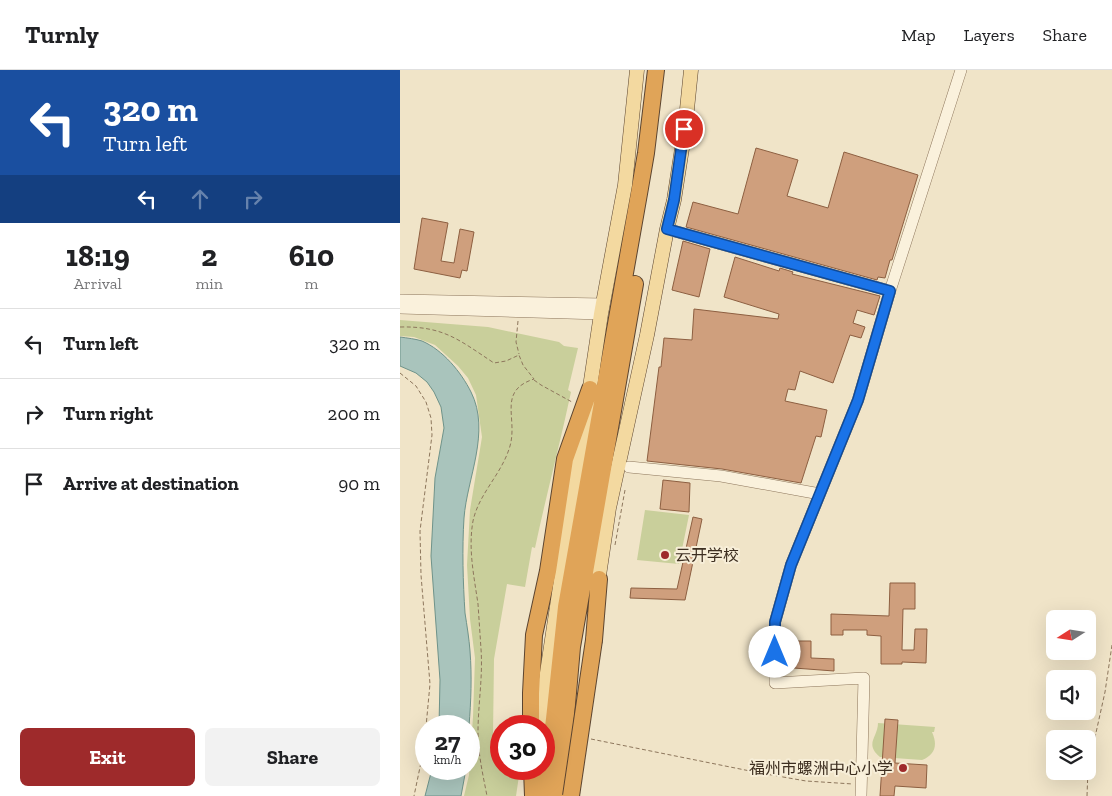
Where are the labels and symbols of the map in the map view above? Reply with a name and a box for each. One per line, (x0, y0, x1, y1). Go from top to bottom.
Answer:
pin (663, 108, 705, 150)
place label: 云开学校 (675, 546, 739, 565)
marker: 云开学校 (659, 549, 671, 561)
north arrow (1046, 610, 1096, 660)
position arrow (748, 625, 800, 677)
speed limit sign: 30 (490, 715, 555, 780)
place label: 福州市螺洲中心小学 (749, 759, 893, 778)
marker: 福州市螺洲中心小学 (897, 762, 909, 774)

